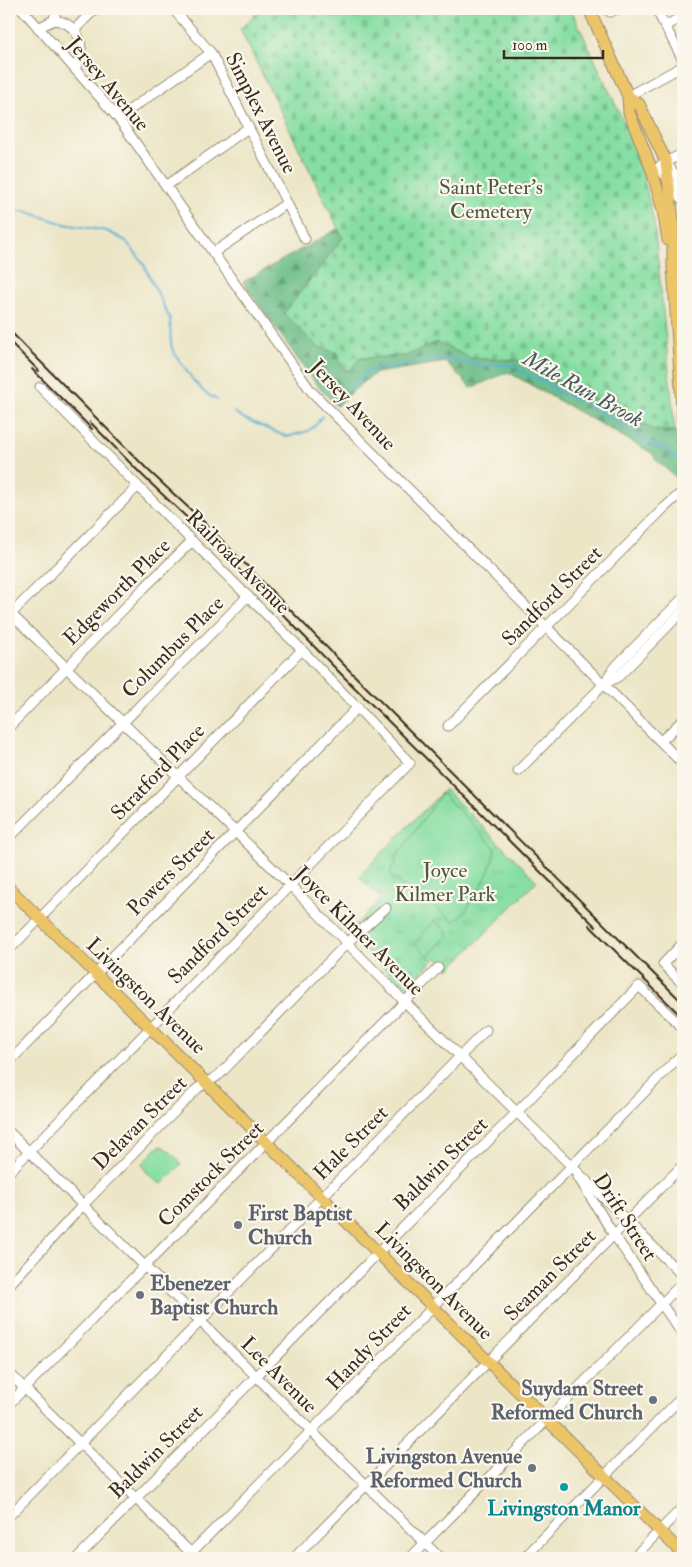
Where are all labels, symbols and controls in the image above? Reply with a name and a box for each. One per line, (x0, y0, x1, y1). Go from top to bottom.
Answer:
scale bar (504, 28, 603, 60)
street label: Jersey Avenue (60, 30, 155, 137)
text: 100 m (512, 36, 548, 55)
street label: Simplex Avenue (219, 48, 303, 178)
park label: Saint Peter's Cemetery (439, 174, 543, 225)
water label: Mile Run Brook (516, 344, 648, 433)
street label: Jersey Avenue (303, 353, 402, 456)
street label: Railroad Avenue (180, 504, 296, 620)
street label: Edgeworth Place (58, 532, 177, 651)
street label: Sandford Street (496, 540, 608, 652)
street label: Columbus Place (116, 590, 230, 704)
street label: Stratford Place (105, 718, 211, 826)
street label: Powers Street (121, 822, 221, 922)
park label: Joyce Kilmer Park (394, 857, 496, 908)
street label: Joyce Kilmer Avenue (288, 860, 430, 1002)
street label: Sandford Street (162, 878, 274, 990)
street label: Livingston Avenue (80, 932, 212, 1060)
street label: Delavan Street (87, 1070, 193, 1176)
street label: Hale Street (308, 1100, 394, 1186)
street label: Baldwin Street (388, 1111, 494, 1217)
street label: Comstock Street (152, 1115, 270, 1233)
street label: Drift Street (587, 1168, 663, 1266)
place label: First Baptist Church (248, 1200, 352, 1251)
street label: Livingston Avenue (369, 1216, 499, 1346)
marker: First Baptist Church (232, 1219, 244, 1231)
street label: Seaman Street (498, 1223, 602, 1327)
place label: Ebenezer Baptist Church (150, 1270, 278, 1321)
marker: Ebenezer Baptist Church (134, 1289, 146, 1301)
street label: Handy Street (321, 1297, 417, 1396)
street label: Lee Avenue (235, 1331, 323, 1419)
place label: Suydam Street Reformed Church (491, 1375, 643, 1426)
marker: Suydam Street Reformed Church (647, 1394, 659, 1406)
street label: Baldwin Street (103, 1399, 209, 1505)
place label: Livingston Avenue Reformed Church (365, 1443, 522, 1494)
marker: Livingston Avenue Reformed Church (526, 1462, 538, 1474)
marker: Livingston Manor (558, 1481, 570, 1493)
place label: Livingston Manor (487, 1495, 642, 1522)

